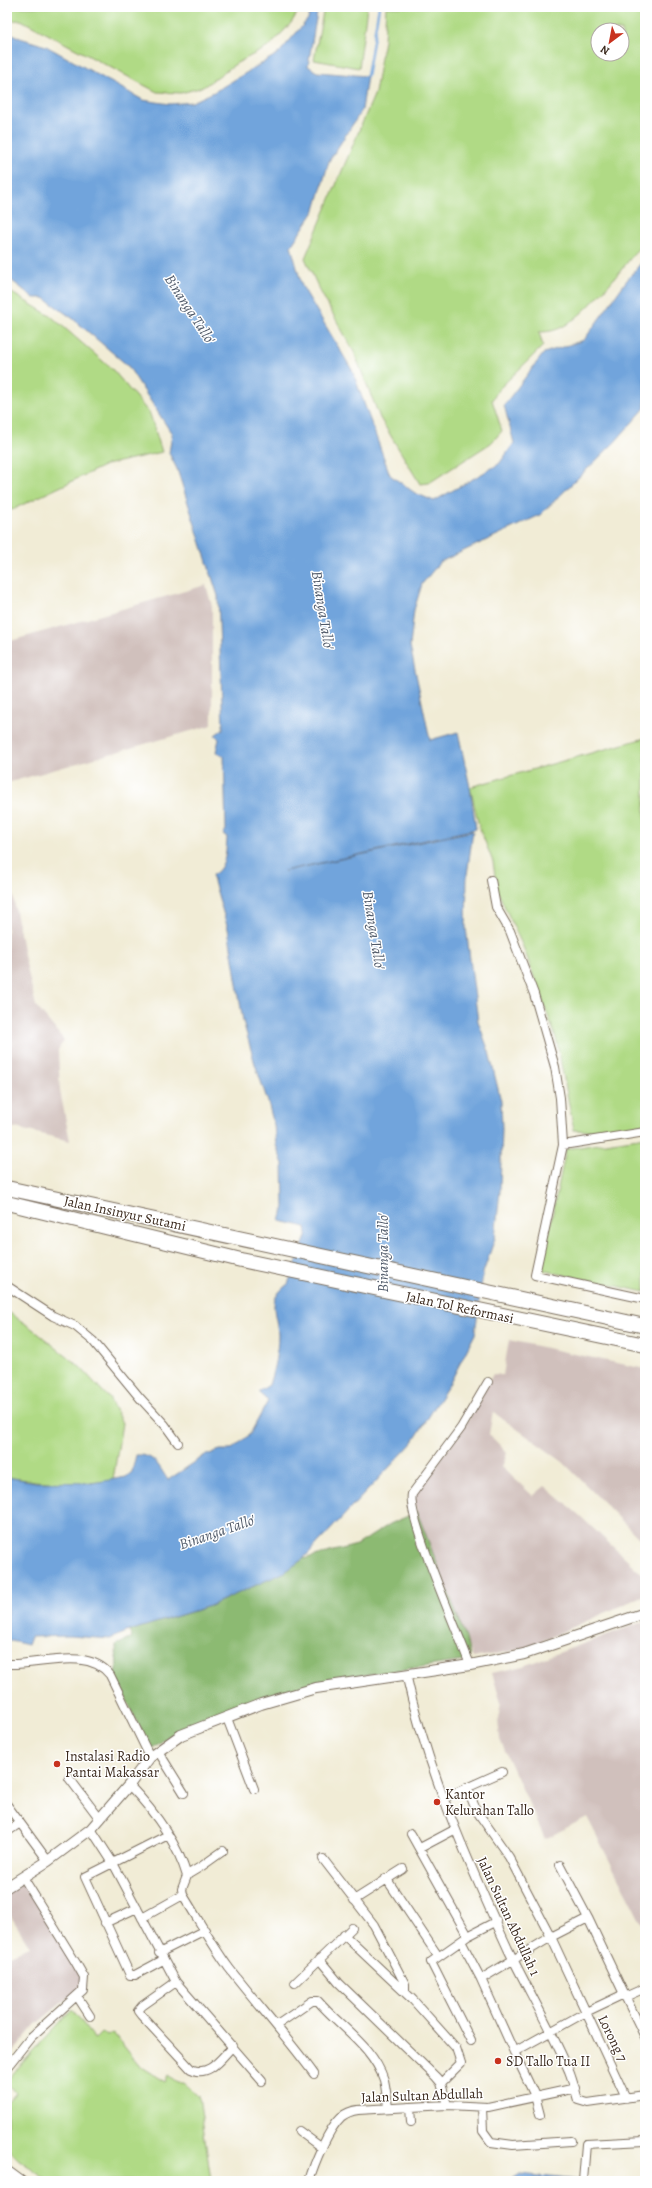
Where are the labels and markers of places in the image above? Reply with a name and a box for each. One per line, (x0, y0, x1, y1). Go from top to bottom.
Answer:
place label: Instalasi Radio Pantai Makassar (65, 1747, 160, 1782)
marker: Instalasi Radio Pantai Makassar (52, 1759, 62, 1769)
place label: Kantor Kelurahan Tallo (445, 1785, 534, 1820)
marker: Kantor Kelurahan Tallo (432, 1797, 442, 1807)
place label: SD Tallo Tua II (506, 2052, 590, 2071)
marker: SD Tallo Tua II (493, 2056, 503, 2066)

